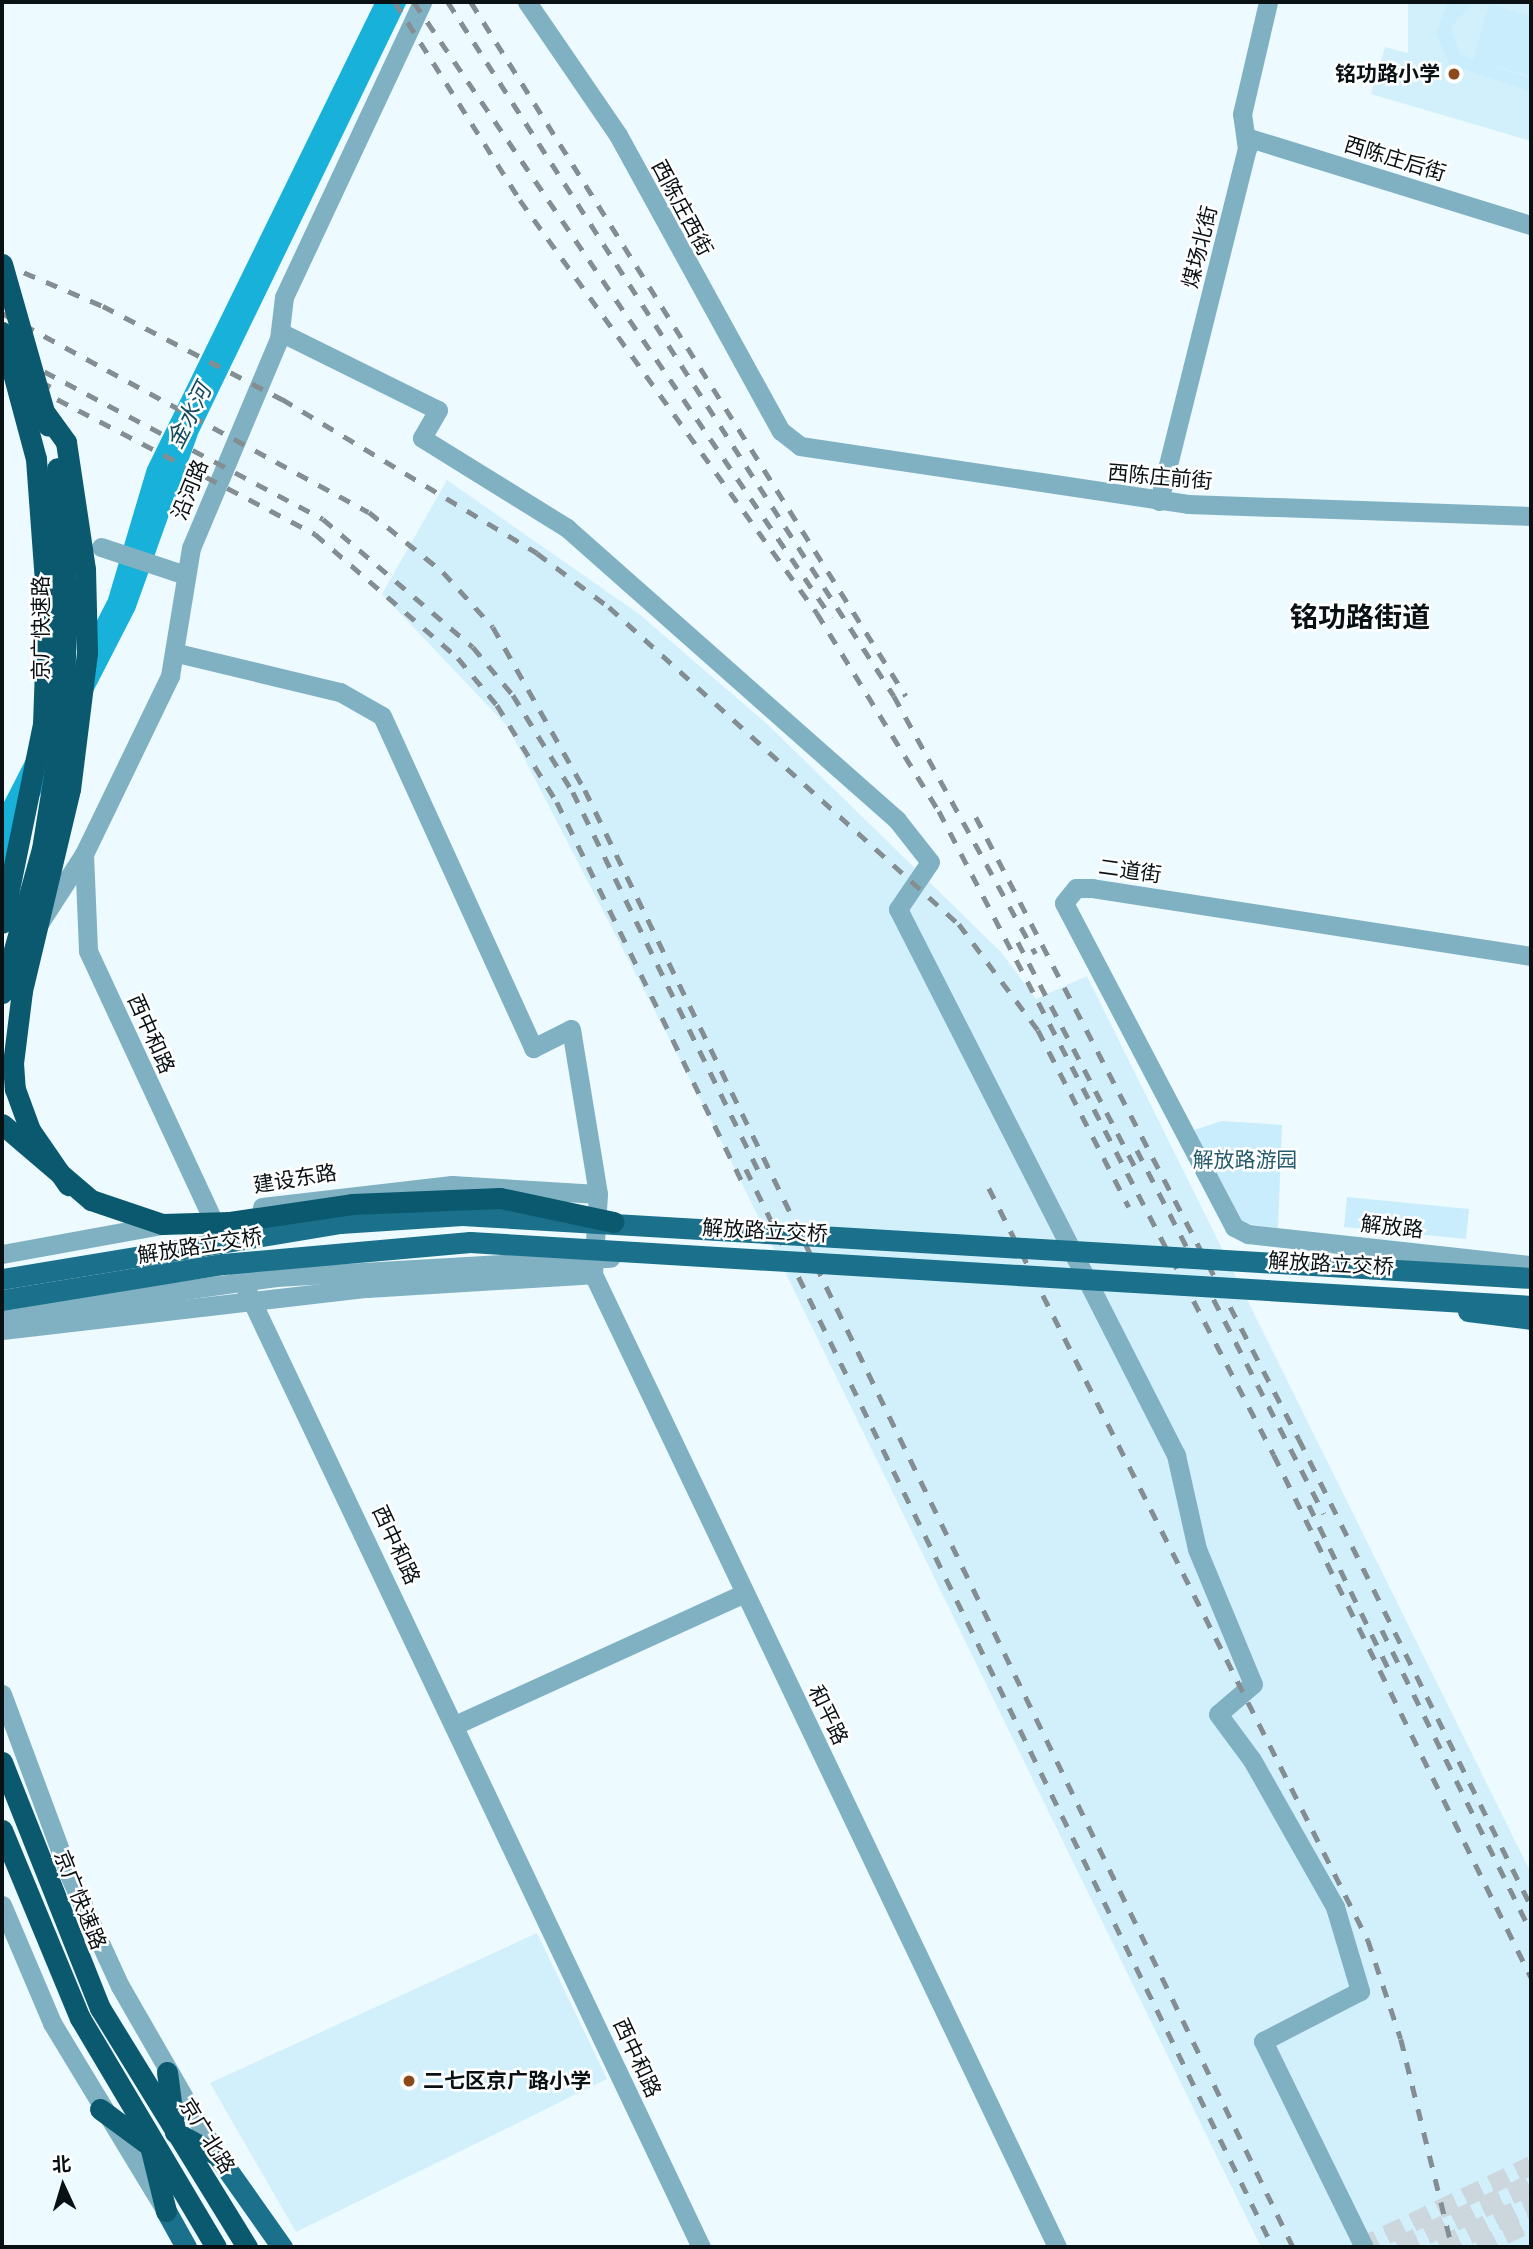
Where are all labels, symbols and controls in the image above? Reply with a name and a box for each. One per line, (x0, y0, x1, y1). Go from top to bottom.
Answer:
place label: 铭功路小学 (1335, 61, 1440, 87)
marker: 铭功路小学 (1446, 66, 1462, 82)
street label: 西陈庄后街 (1341, 132, 1449, 186)
street label: 西陈庄西街 (646, 156, 718, 260)
street label: 煤场北街 (1178, 203, 1222, 291)
water label: 金水河 (161, 379, 217, 453)
street label: 沿河路 (167, 456, 213, 524)
street label: 西陈庄前街 (1107, 460, 1213, 494)
street label: 京广快速路 (28, 576, 54, 680)
district label: 铭功路街道 (1290, 601, 1430, 635)
street label: 二道街 (1097, 854, 1163, 888)
street label: 西中和路 (122, 991, 180, 1077)
park label: 解放路游园 (1193, 1147, 1297, 1173)
street label: 建设东路 (252, 1160, 338, 1198)
street label: 解放路 (1359, 1211, 1425, 1243)
street label: 解放路立交桥 (701, 1215, 829, 1247)
street label: 解放路立交桥 (136, 1224, 264, 1268)
street label: 解放路立交桥 (1267, 1248, 1395, 1280)
street label: 西中和路 (367, 1502, 425, 1588)
street label: 和平路 (803, 1681, 853, 1749)
street label: 京广快速路 (49, 1847, 111, 1953)
street label: 西中和路 (608, 2015, 666, 2101)
place label: 二七区京广路小学 (423, 2068, 591, 2094)
marker: 二七区京广路小学 (401, 2073, 417, 2089)
street label: 京广北路 (174, 2094, 240, 2178)
north arrow (28, 2151, 98, 2221)
text: 北 (51, 2152, 72, 2177)

